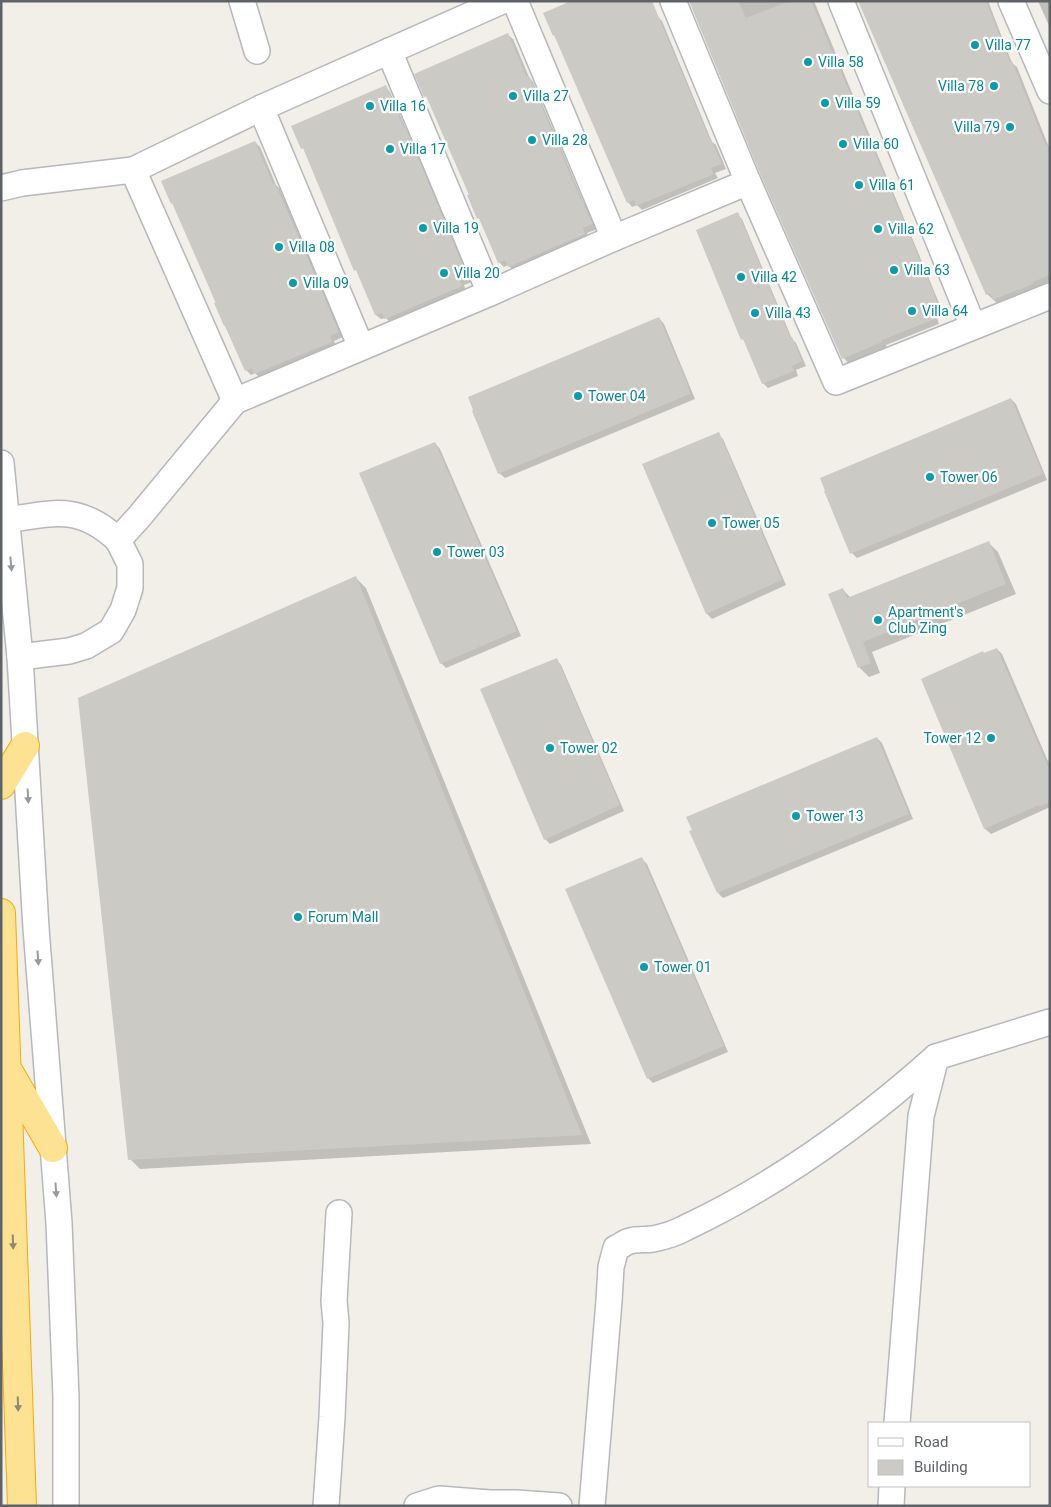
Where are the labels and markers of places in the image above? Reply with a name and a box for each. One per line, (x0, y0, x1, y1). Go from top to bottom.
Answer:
place label: Villa 77 (985, 37, 1031, 53)
marker: Villa 77 (969, 39, 981, 51)
place label: Villa 58 (818, 54, 864, 70)
marker: Villa 58 (802, 56, 814, 68)
place label: Villa 78 (938, 78, 984, 94)
marker: Villa 78 (988, 80, 1000, 92)
place label: Villa 27 (523, 88, 569, 104)
marker: Villa 27 (507, 90, 519, 102)
place label: Villa 59 (835, 95, 881, 111)
marker: Villa 59 (819, 97, 831, 109)
place label: Villa 16 (380, 98, 426, 114)
marker: Villa 16 (364, 100, 376, 112)
place label: Villa 79 (954, 119, 1000, 135)
marker: Villa 79 (1004, 121, 1016, 133)
place label: Villa 28 (542, 132, 588, 148)
marker: Villa 28 (526, 134, 538, 146)
place label: Villa 60 (853, 136, 899, 152)
marker: Villa 60 (837, 138, 849, 150)
place label: Villa 17 (400, 141, 446, 157)
marker: Villa 17 (384, 143, 396, 155)
place label: Villa 61 (869, 177, 915, 193)
marker: Villa 61 (853, 179, 865, 191)
place label: Villa 19 (433, 220, 479, 236)
place label: Villa 62 (888, 221, 934, 237)
marker: Villa 19 (417, 222, 429, 234)
marker: Villa 62 (872, 223, 884, 235)
place label: Villa 08 (289, 239, 335, 255)
marker: Villa 08 (273, 241, 285, 253)
place label: Villa 63 (904, 262, 950, 278)
marker: Villa 63 (888, 264, 900, 276)
place label: Villa 20 (454, 265, 500, 281)
marker: Villa 20 (438, 267, 450, 279)
place label: Villa 42 (751, 269, 797, 285)
marker: Villa 42 (735, 271, 747, 283)
place label: Villa 09 (303, 275, 349, 291)
marker: Villa 09 (287, 277, 299, 289)
place label: Villa 64 (922, 303, 968, 319)
place label: Villa 43 (765, 305, 811, 321)
marker: Villa 64 (906, 305, 918, 317)
marker: Villa 43 (749, 307, 761, 319)
place label: Tower 04 (588, 388, 646, 404)
marker: Tower 04 (572, 390, 584, 402)
place label: Tower 06 (940, 469, 998, 485)
marker: Tower 06 (924, 471, 936, 483)
place label: Tower 05 (722, 515, 780, 531)
marker: Tower 05 (706, 517, 718, 529)
place label: Tower 03 (447, 544, 505, 560)
marker: Tower 03 (431, 546, 443, 558)
place label: Apartment's Club Zing (888, 604, 963, 636)
marker: Apartment's Club Zing (872, 614, 884, 626)
place label: Tower 12 (923, 730, 981, 746)
marker: Tower 12 (985, 732, 997, 744)
place label: Tower 02 (560, 740, 618, 756)
marker: Tower 02 (544, 742, 556, 754)
place label: Tower 13 (806, 808, 864, 824)
marker: Tower 13 (790, 810, 802, 822)
place label: Forum Mall (308, 909, 378, 925)
marker: Forum Mall (292, 911, 304, 923)
place label: Tower 01 (654, 959, 712, 975)
marker: Tower 01 (638, 961, 650, 973)

